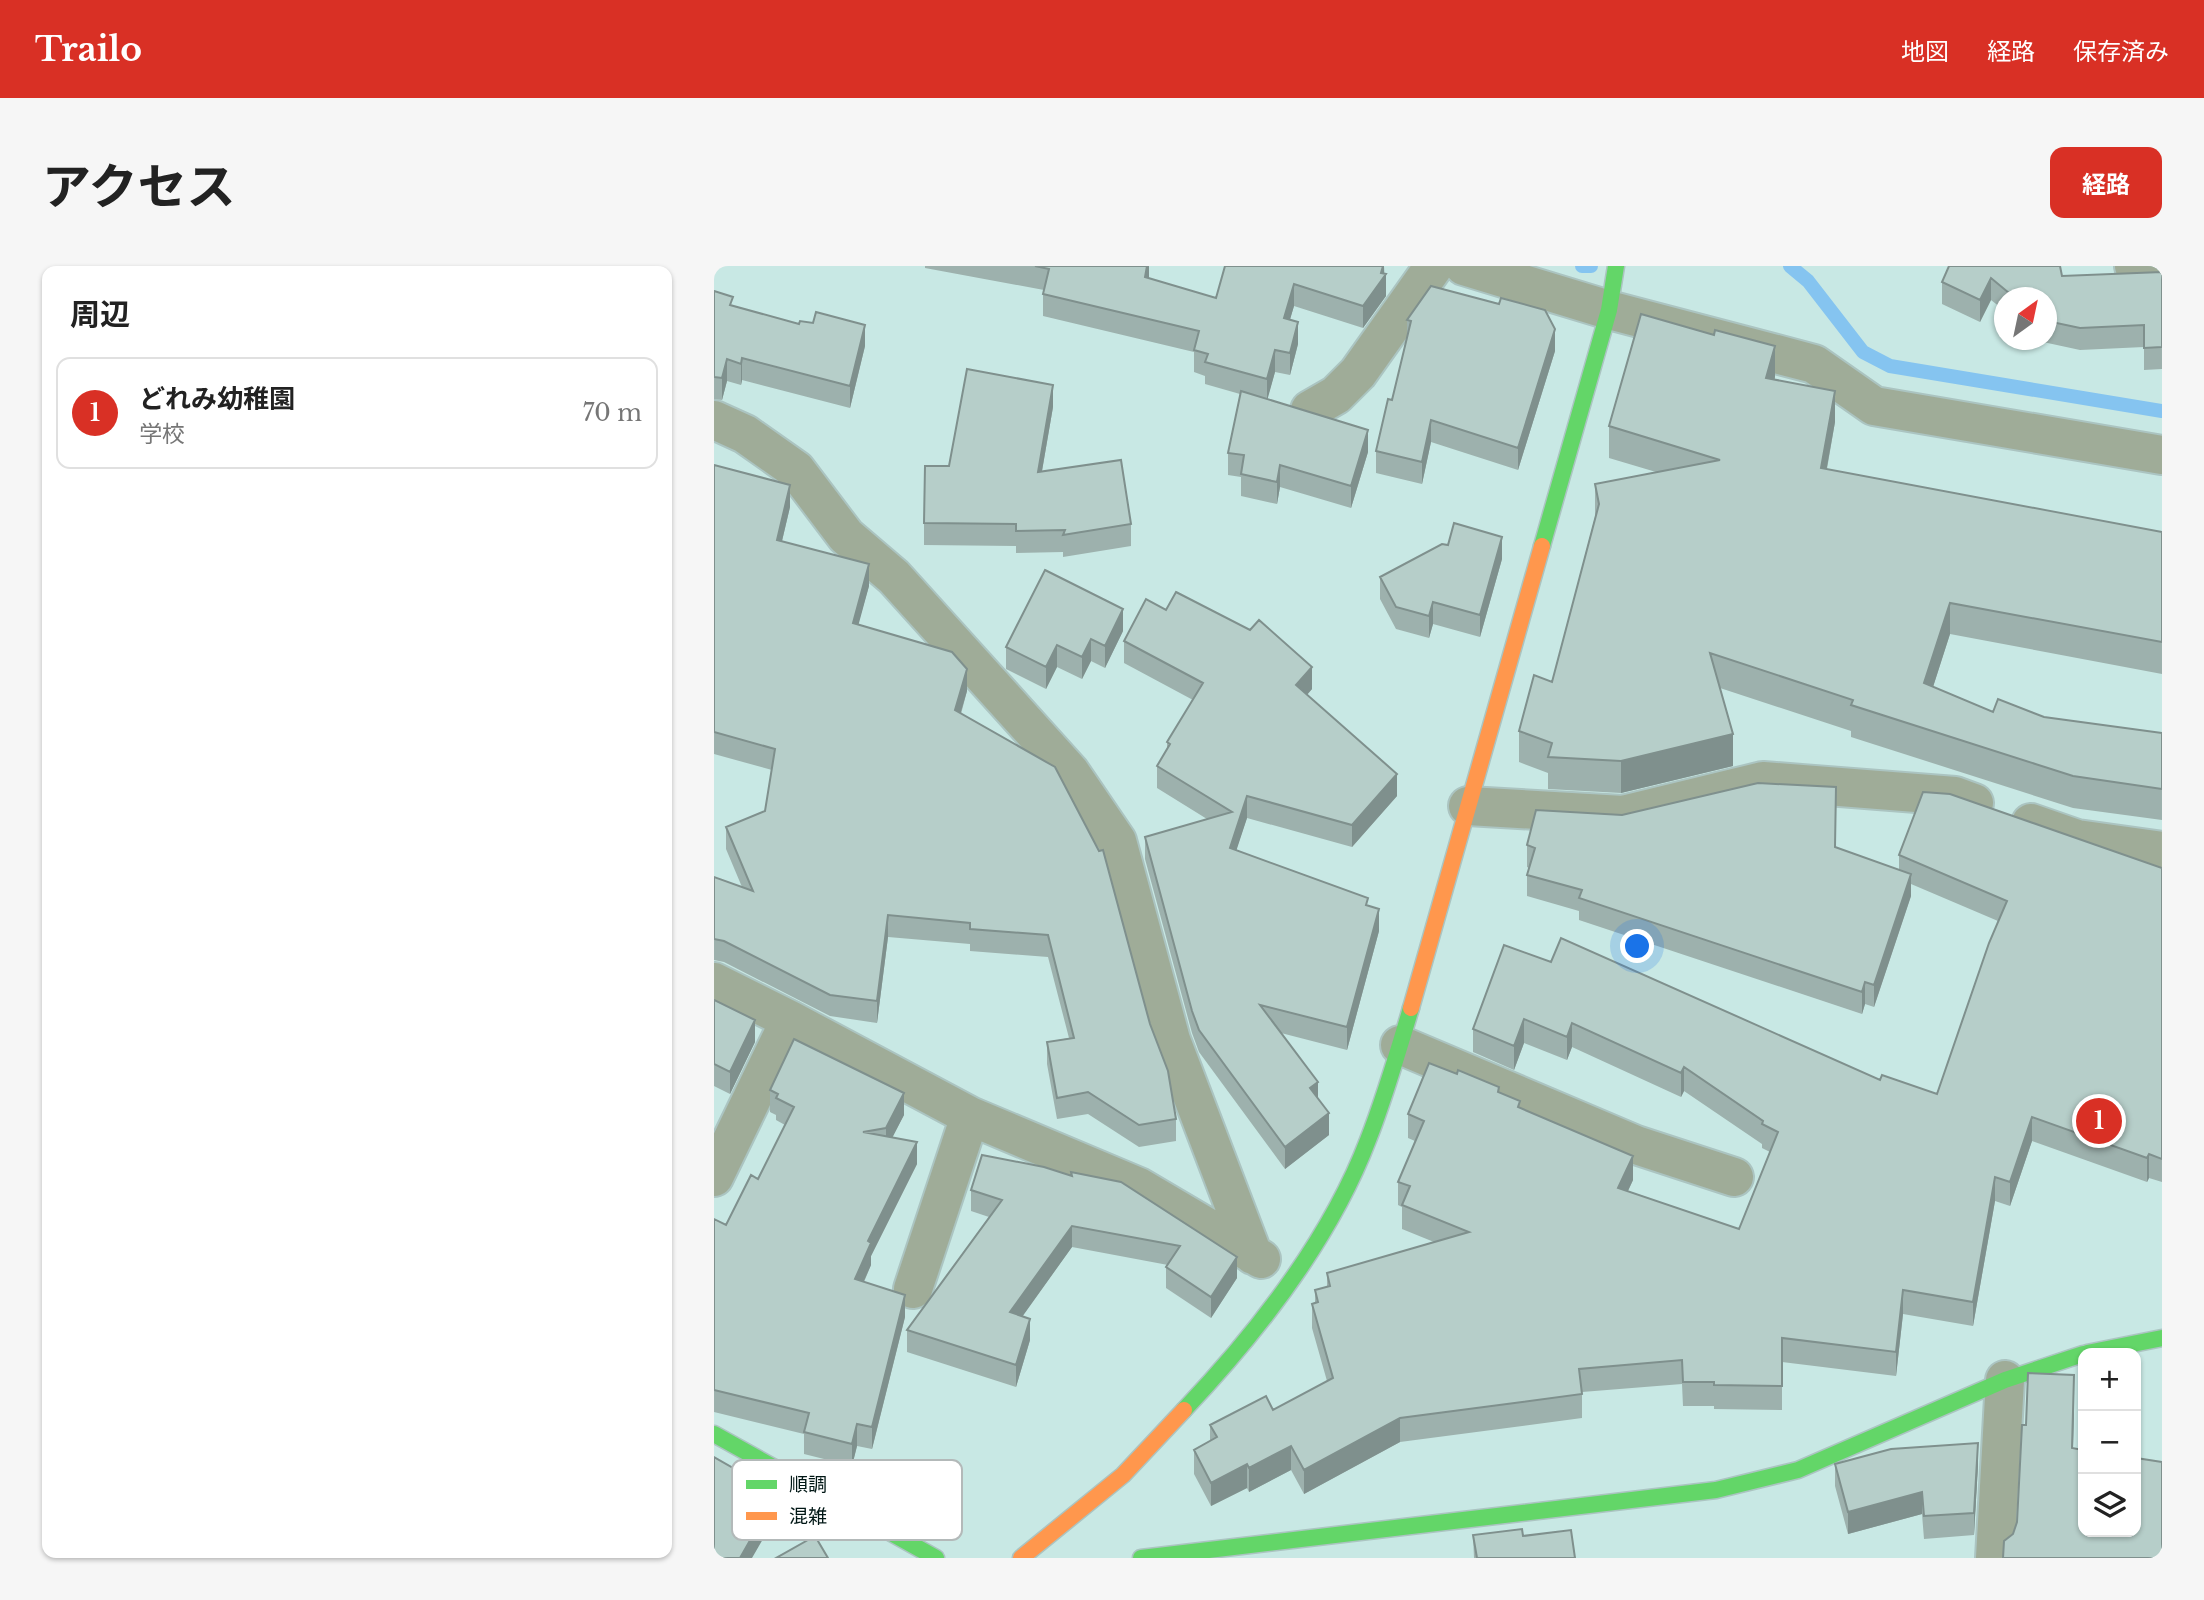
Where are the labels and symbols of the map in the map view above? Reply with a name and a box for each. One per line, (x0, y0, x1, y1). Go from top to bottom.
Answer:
north arrow (1994, 287, 2057, 350)
your location (1620, 929, 1654, 963)
pin: 1 (2076, 1095, 2122, 1147)
legend (732, 1460, 962, 1540)
text: 順調 (789, 1473, 827, 1496)
text: 混雑 (789, 1505, 827, 1528)

